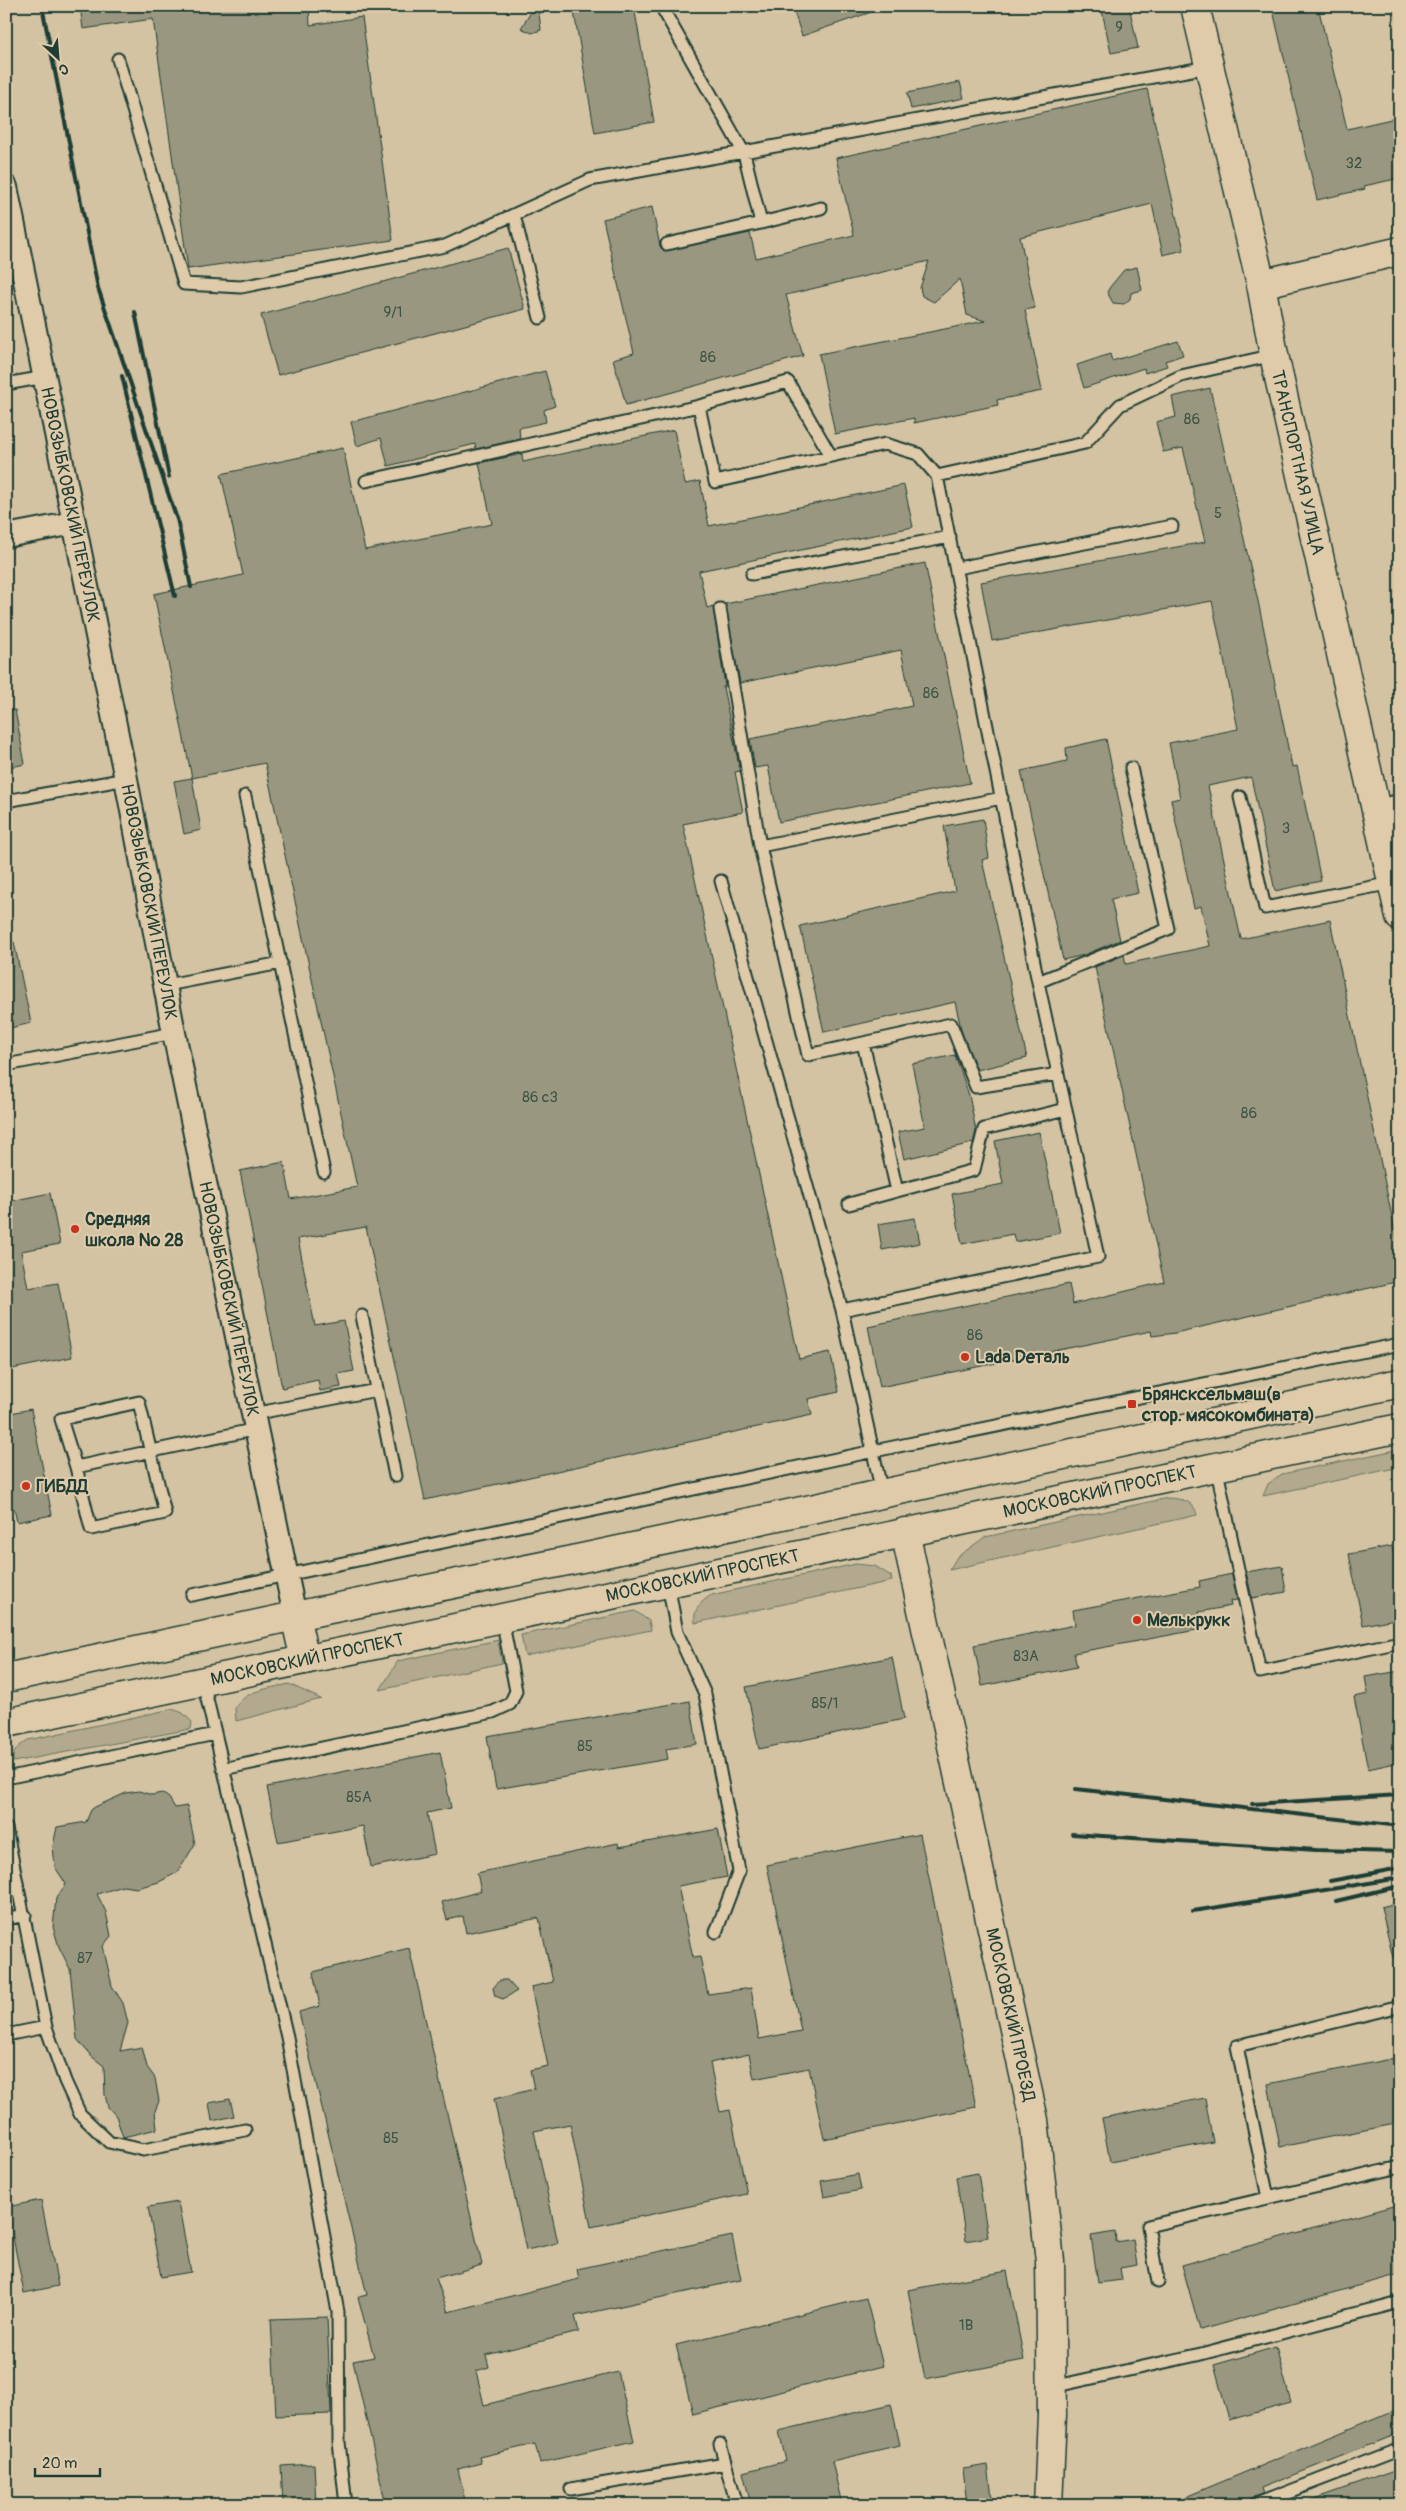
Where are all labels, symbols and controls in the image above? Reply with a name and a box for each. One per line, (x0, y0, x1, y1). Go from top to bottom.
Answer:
house number: 9 (1115, 18, 1123, 37)
north arrow (32, 32, 82, 82)
text: С (56, 60, 71, 79)
house number: 32 (1346, 154, 1362, 173)
house number: 9/1 (384, 303, 402, 322)
house number: 86 (700, 348, 716, 367)
street label: ТРАНСПОРТНАЯ УЛИЦА (1266, 368, 1330, 557)
street label: НОВОЗЫБКОВСКИЙ ПЕРЕУЛОК (35, 385, 105, 625)
house number: 86 (1184, 410, 1200, 429)
house number: 5 (1214, 504, 1222, 523)
house number: 86 (923, 684, 939, 703)
street label: НОВОЗЫБКОВСКИЙ ПЕРЕУЛОК (115, 782, 182, 1022)
house number: 3 (1282, 819, 1290, 838)
house number: 86 с3 (522, 1088, 558, 1107)
house number: 86 (1241, 1104, 1257, 1123)
street label: НОВОЗЫБКОВСКИЙ ПЕРЕУЛОК (193, 1179, 264, 1419)
place label: Средняя школа № 28 (85, 1208, 183, 1252)
marker: Средняя школа № 28 (69, 1223, 81, 1235)
house number: 86 (967, 1326, 983, 1345)
place label: Lada Dеталь (975, 1346, 1070, 1369)
marker: Lada Dеталь (959, 1351, 971, 1363)
place label: Брянсксельмаш(в стор. мясокомбината) (1141, 1383, 1315, 1427)
marker: Брянсксельмаш(в стор. мясокомбината) (1126, 1398, 1138, 1410)
street label: МОСКОВСКИЙ ПРОСПЕКТ (1001, 1460, 1199, 1524)
place label: ГИБДД (36, 1475, 89, 1498)
marker: ГИБДД (20, 1480, 32, 1492)
street label: МОСКОВСКИЙ ПРОСПЕКТ (604, 1544, 802, 1608)
place label: Мелькрукк (1147, 1609, 1231, 1632)
marker: Мелькрукк (1131, 1614, 1143, 1626)
street label: МОСКОВСКИЙ ПРОСПЕКТ (209, 1628, 406, 1691)
house number: 83А (1013, 1647, 1039, 1666)
house number: 85/1 (812, 1694, 838, 1713)
house number: 85 (577, 1737, 593, 1756)
house number: 85А (346, 1788, 372, 1807)
street label: МОСКОВСКИЙ ПРОЕЗД (980, 1926, 1041, 2104)
house number: 87 (77, 1949, 93, 1968)
house number: 85 (383, 2129, 399, 2148)
house number: 1В (959, 2316, 973, 2335)
scale bar (35, 2446, 100, 2478)
text: 20 m (42, 2454, 77, 2473)

